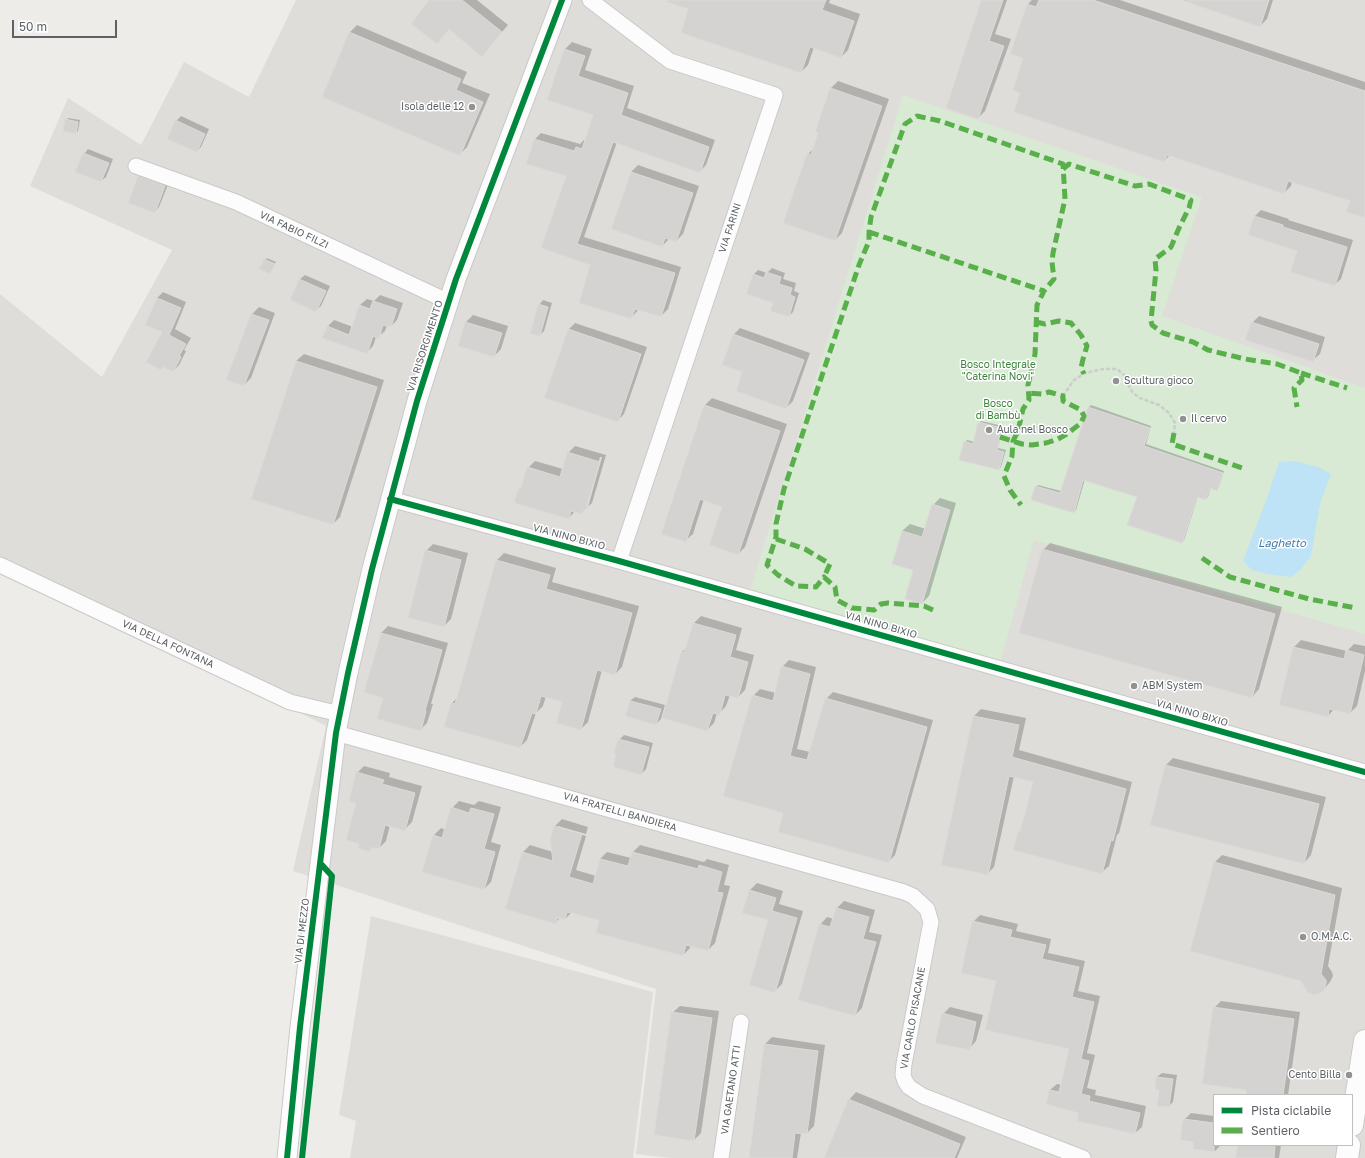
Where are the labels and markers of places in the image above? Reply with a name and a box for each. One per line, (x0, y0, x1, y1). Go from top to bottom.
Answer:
place label: Isola delle 12 (401, 101, 464, 113)
marker: Isola delle 12 (467, 102, 477, 112)
place label: Scultura gioco (1124, 375, 1193, 387)
marker: Scultura gioco (1111, 376, 1121, 386)
place label: Il cervo (1191, 413, 1227, 425)
marker: Il cervo (1178, 414, 1188, 424)
place label: Aula nel Bosco (997, 424, 1068, 436)
marker: Aula nel Bosco (984, 425, 994, 435)
place label: ABM System (1142, 680, 1202, 692)
marker: ABM System (1129, 681, 1139, 691)
place label: O.M.A.C. (1311, 931, 1352, 943)
marker: O.M.A.C. (1298, 932, 1308, 942)
place label: Cento Billa (1288, 1069, 1341, 1081)
marker: Cento Billa (1344, 1070, 1354, 1080)

